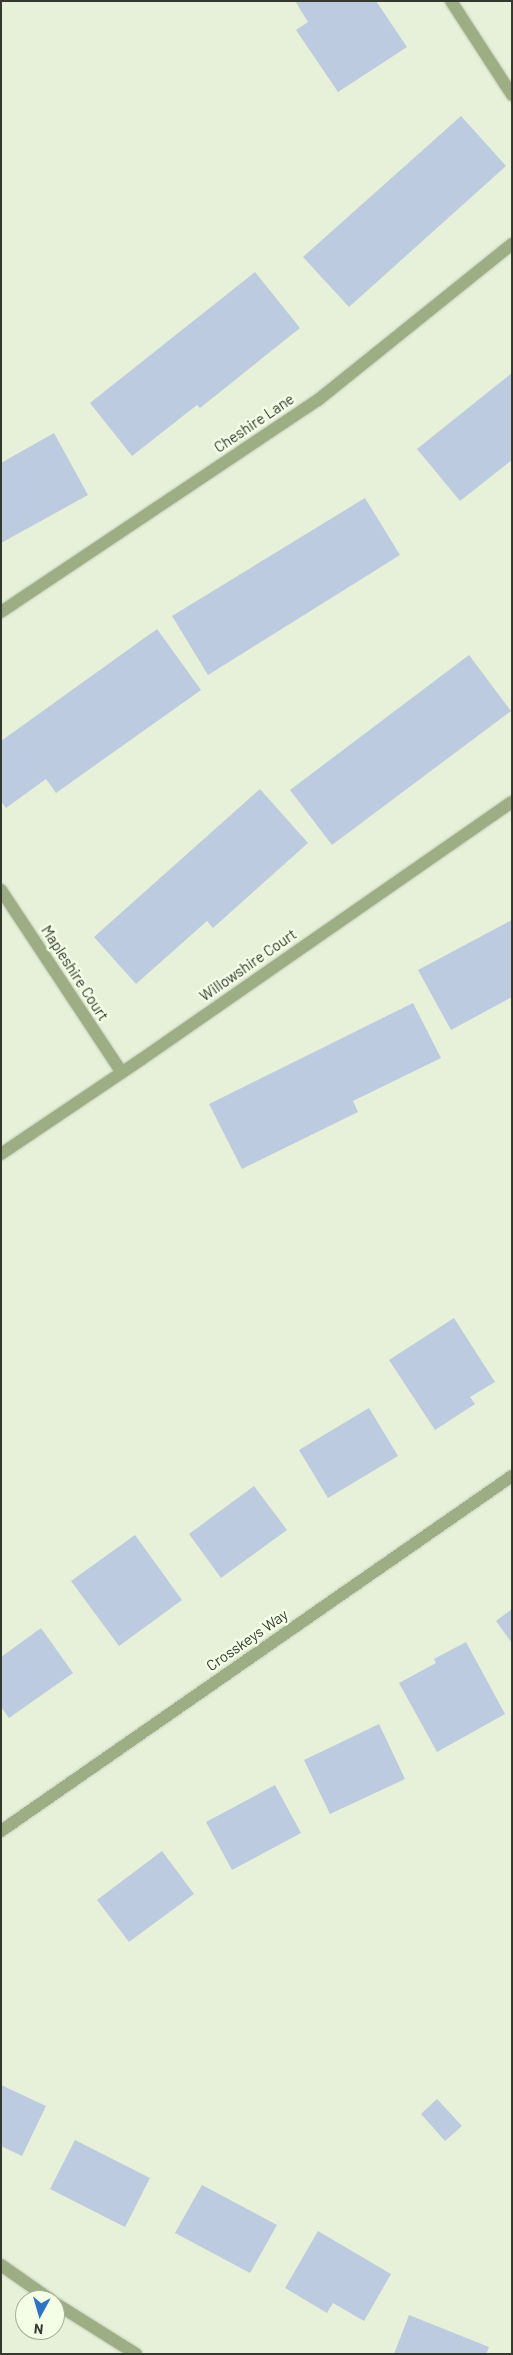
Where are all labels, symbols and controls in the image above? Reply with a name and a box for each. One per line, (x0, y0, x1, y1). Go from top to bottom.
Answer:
street label: Cheshire Lane (211, 390, 297, 456)
street label: Mapleshire Court (38, 922, 112, 1024)
street label: Willowshire Court (196, 925, 300, 1005)
street label: Crosskeys Way (203, 1605, 291, 1675)
north arrow (15, 2290, 65, 2340)
text: N (33, 2320, 44, 2338)

